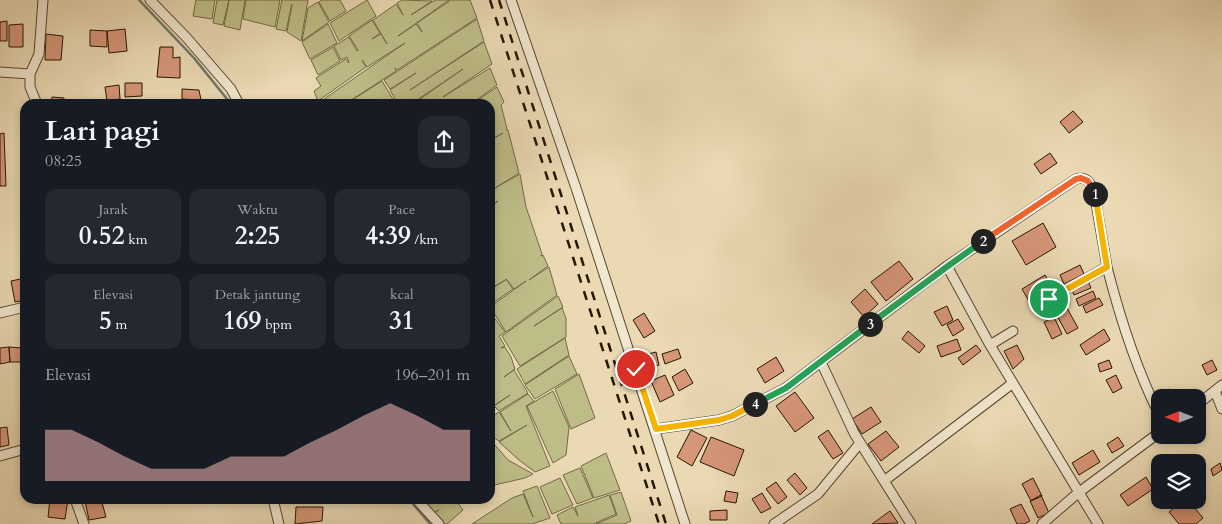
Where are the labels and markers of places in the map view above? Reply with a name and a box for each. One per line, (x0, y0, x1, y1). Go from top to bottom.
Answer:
pin: 1 (1082, 182, 1108, 206)
pin: 2 (970, 228, 996, 254)
pin (1028, 278, 1070, 320)
pin: 3 (858, 312, 882, 336)
pin (615, 348, 657, 390)
pin: 4 (742, 392, 768, 416)

